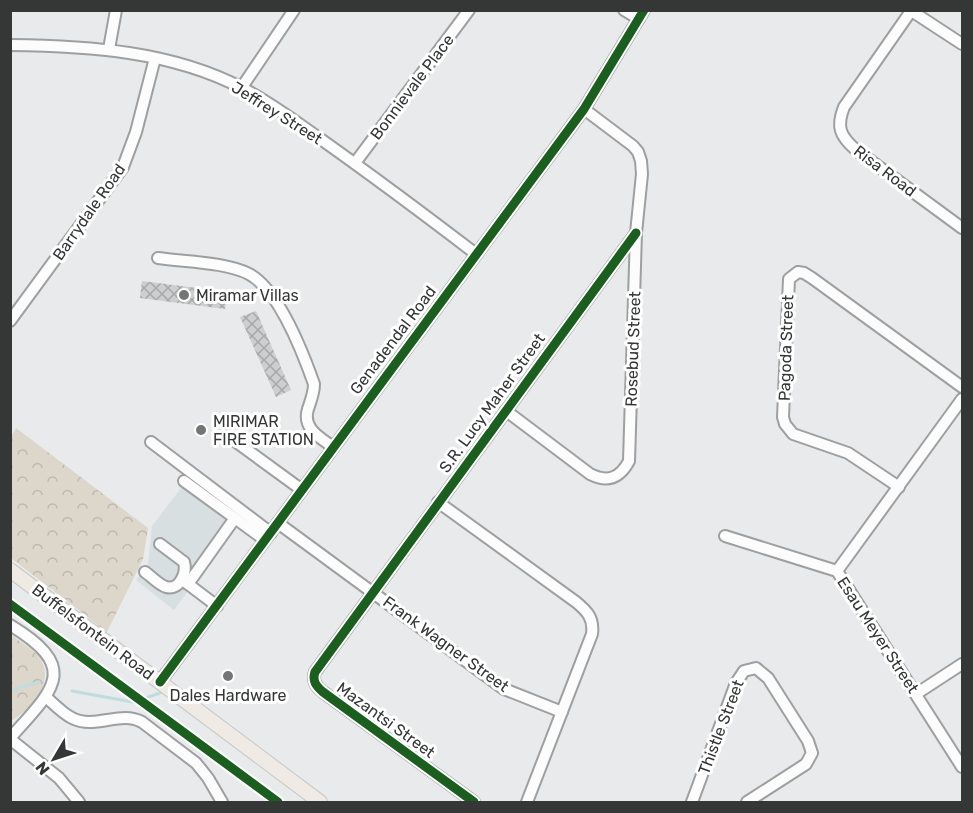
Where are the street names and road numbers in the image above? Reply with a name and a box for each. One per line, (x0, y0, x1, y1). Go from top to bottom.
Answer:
street label: Bonnievale Place (366, 31, 458, 143)
street label: Jeffrey Street (228, 78, 326, 148)
street label: Risa Road (850, 141, 920, 201)
street label: Barrydale Road (49, 160, 129, 264)
street label: Genadendal Road (346, 282, 440, 398)
street label: Rosebud Street (621, 291, 645, 407)
street label: Pagoda Street (775, 295, 797, 401)
street label: S.R. Lucy Maher Street (435, 330, 549, 476)
street label: Esau Meyer Street (833, 573, 923, 697)
street label: Buffelsfontein Road (28, 580, 158, 684)
street label: Frank Wagner Street (379, 592, 513, 696)
street label: Thistle Street (694, 677, 748, 777)
street label: Mazantsi Street (333, 678, 439, 762)

